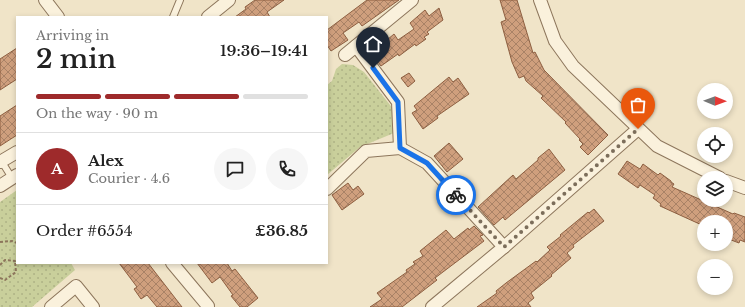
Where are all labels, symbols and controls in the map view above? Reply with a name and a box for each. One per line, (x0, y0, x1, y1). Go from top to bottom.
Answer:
text: Arriving in (36, 27, 109, 44)
pin (356, 27, 390, 68)
icon: home (362, 33, 384, 55)
text: 19:36–19:41 (220, 41, 308, 60)
text: 2 min (36, 43, 116, 75)
north arrow (697, 83, 733, 119)
map controls (697, 83, 733, 295)
pin (621, 88, 655, 129)
icon: bag (627, 94, 649, 116)
text: On the way · 90 m (36, 105, 158, 122)
button: locate (697, 127, 733, 163)
button: chat (214, 148, 256, 190)
button: phone (266, 148, 308, 190)
text: Alex (88, 151, 124, 170)
text: A (51, 159, 63, 178)
text: Courier · 4.6 (88, 170, 170, 187)
button: layers (697, 171, 733, 207)
courier (436, 175, 476, 215)
icon: bike (445, 184, 467, 206)
button: + (697, 215, 733, 251)
text: Order #6554 (36, 221, 132, 240)
text: £36.85 (255, 221, 308, 240)
button: − (697, 259, 733, 295)

